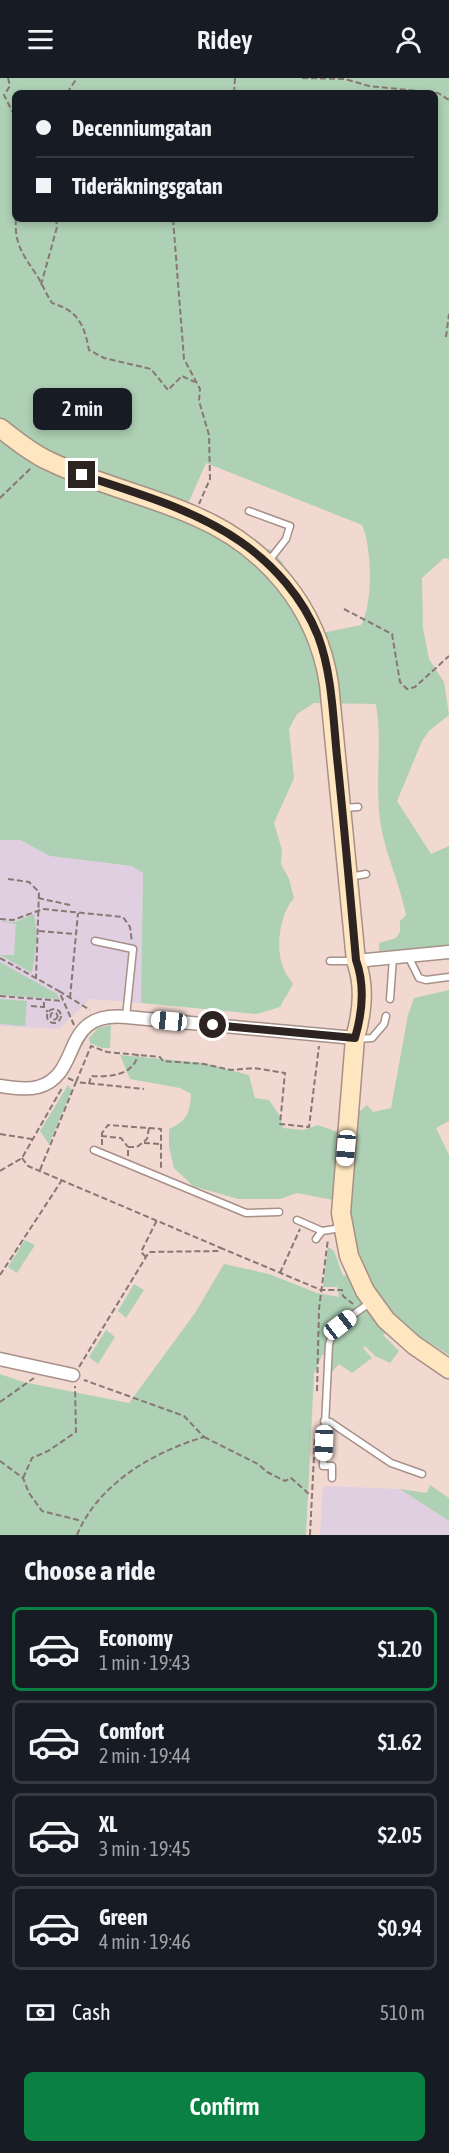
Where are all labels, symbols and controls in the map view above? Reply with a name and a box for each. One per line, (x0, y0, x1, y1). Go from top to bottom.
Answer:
icon: menu (24, 23, 57, 56)
icon: person (392, 23, 425, 56)
text: Ridey (197, 24, 252, 55)
text: Decenniumgatan (72, 115, 212, 141)
text: Tideräkningsgatan (72, 173, 223, 199)
callout: 2 min (32, 388, 132, 430)
text: 2 min (62, 397, 103, 420)
route end (68, 461, 95, 488)
car (150, 1010, 188, 1032)
route start (199, 1011, 226, 1038)
car (335, 1129, 357, 1167)
car (320, 1307, 360, 1343)
car (314, 1425, 334, 1461)
text: Choose a ride (24, 1555, 156, 1586)
icon: car (27, 1622, 81, 1676)
text: Economy (99, 1625, 173, 1651)
text: $1.20 (378, 1636, 422, 1662)
text: 1 min · 19:43 (99, 1651, 191, 1674)
icon: car (27, 1715, 81, 1769)
text: Comfort (99, 1718, 164, 1744)
text: $1.62 (378, 1729, 422, 1755)
text: 2 min · 19:44 (99, 1744, 191, 1767)
icon: car (27, 1808, 81, 1862)
text: XL (99, 1811, 117, 1837)
text: $2.05 (378, 1822, 422, 1848)
text: 3 min · 19:45 (99, 1837, 191, 1860)
icon: car (27, 1901, 81, 1955)
text: Green (99, 1904, 148, 1930)
text: $0.94 (378, 1915, 422, 1941)
text: 4 min · 19:46 (99, 1930, 191, 1953)
icon: cash (24, 1996, 57, 2029)
text: Cash (72, 1999, 111, 2025)
text: 510 m (380, 2001, 425, 2024)
button: Confirm (24, 2072, 425, 2141)

